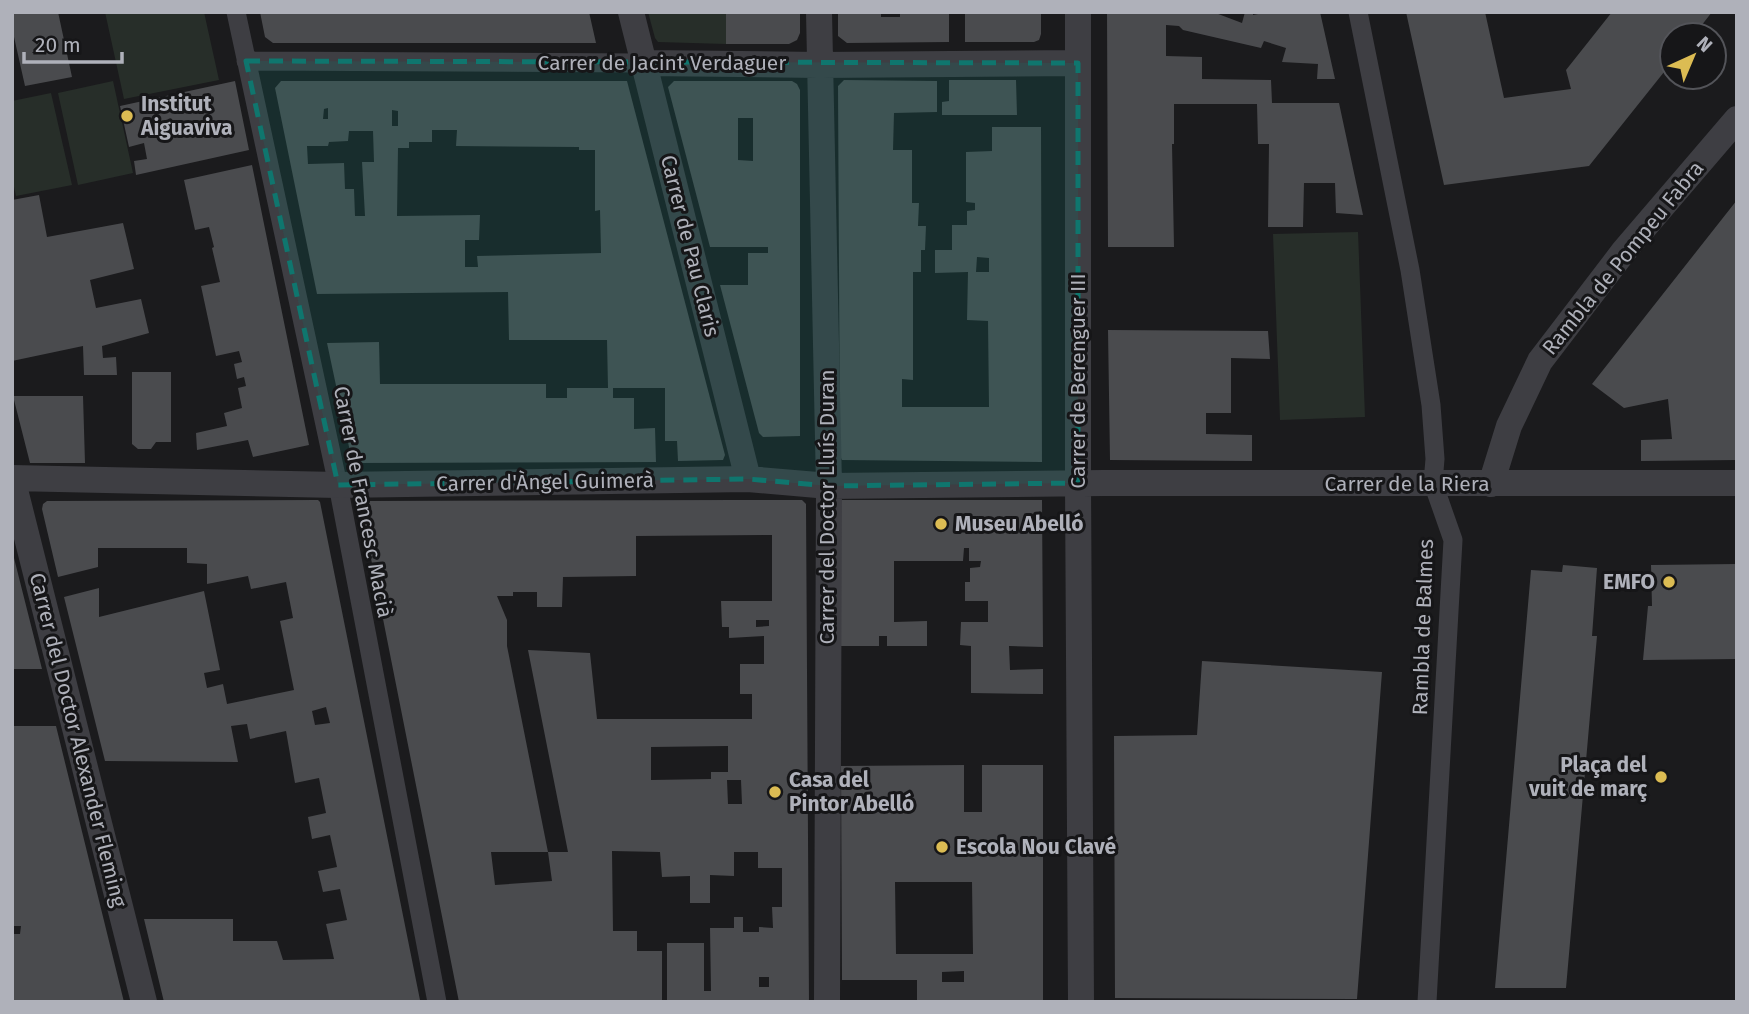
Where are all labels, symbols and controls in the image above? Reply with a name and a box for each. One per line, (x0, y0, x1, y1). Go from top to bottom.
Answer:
scale bar (24, 21, 122, 65)
north arrow (1658, 21, 1728, 91)
text: N (1692, 31, 1717, 57)
text: 20 m (35, 32, 81, 58)
street label: Carrer de Jacint Verdaguer (538, 50, 786, 76)
place label: Institut Aiguaviva (140, 91, 232, 141)
marker: Institut Aiguaviva (119, 108, 135, 124)
street label: Carrer de Pau Claris (655, 152, 725, 340)
street label: Rambla de Pompeu Fabra (1537, 156, 1709, 360)
street label: Carrer de Berenguer III (1065, 273, 1091, 489)
street label: Carrer del Doctor Lluís Duran (814, 369, 840, 645)
street label: Carrer de Francesc Macià (328, 384, 398, 620)
street label: Carrer d'Àngel Guimerà (436, 467, 654, 497)
street label: Carrer de la Riera (1324, 471, 1490, 497)
place label: Museu Abelló (955, 511, 1083, 537)
marker: Museu Abelló (933, 516, 949, 532)
street label: Rambla de Balmes (1407, 538, 1439, 716)
place label: EMFO (1603, 569, 1655, 595)
street label: Carrer del Doctor Alexander Fleming (24, 570, 132, 910)
marker: EMFO (1661, 574, 1677, 590)
place label: Plaça del vuit de març (1528, 752, 1648, 802)
place label: Casa del Pintor Abelló (789, 767, 914, 817)
marker: Plaça del vuit de març (1653, 769, 1669, 785)
marker: Casa del Pintor Abelló (767, 784, 783, 800)
place label: Escola Nou Clavé (956, 834, 1117, 860)
marker: Escola Nou Clavé (934, 839, 950, 855)

